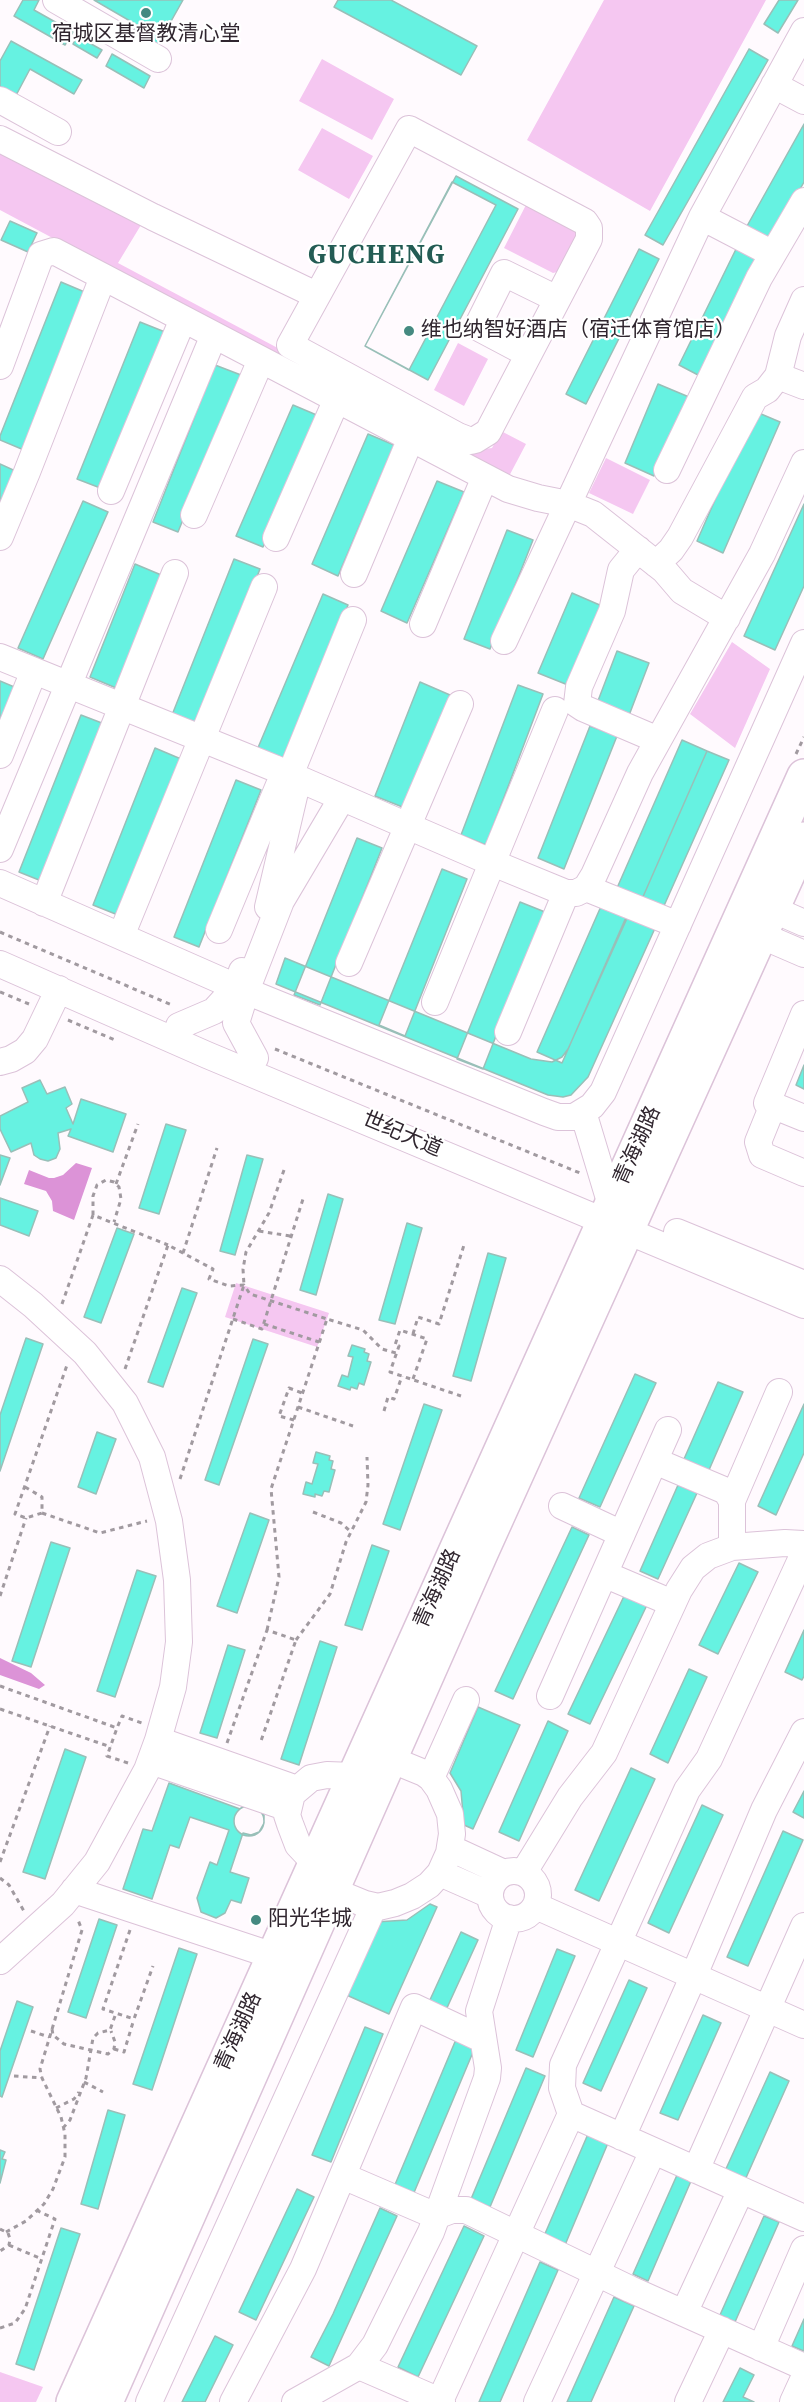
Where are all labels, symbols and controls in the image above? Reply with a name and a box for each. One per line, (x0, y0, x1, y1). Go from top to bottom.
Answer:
marker: 宿城区基督教清心堂 (139, 6, 153, 20)
place label: 宿城区基督教清心堂 (52, 22, 240, 48)
district label: GUCHENG (308, 240, 446, 272)
place label: 维也纳智好酒店（宿迁体育馆店） (421, 318, 736, 344)
marker: 维也纳智好酒店（宿迁体育馆店） (402, 324, 416, 338)
street label: 青海湖路 (609, 1103, 667, 1189)
street label: 世纪大道 (358, 1107, 446, 1163)
street label: 青海湖路 (409, 1546, 467, 1632)
place label: 阳光华城 (268, 1907, 352, 1933)
marker: 阳光华城 (249, 1913, 263, 1927)
street label: 青海湖路 (210, 1989, 268, 2075)

